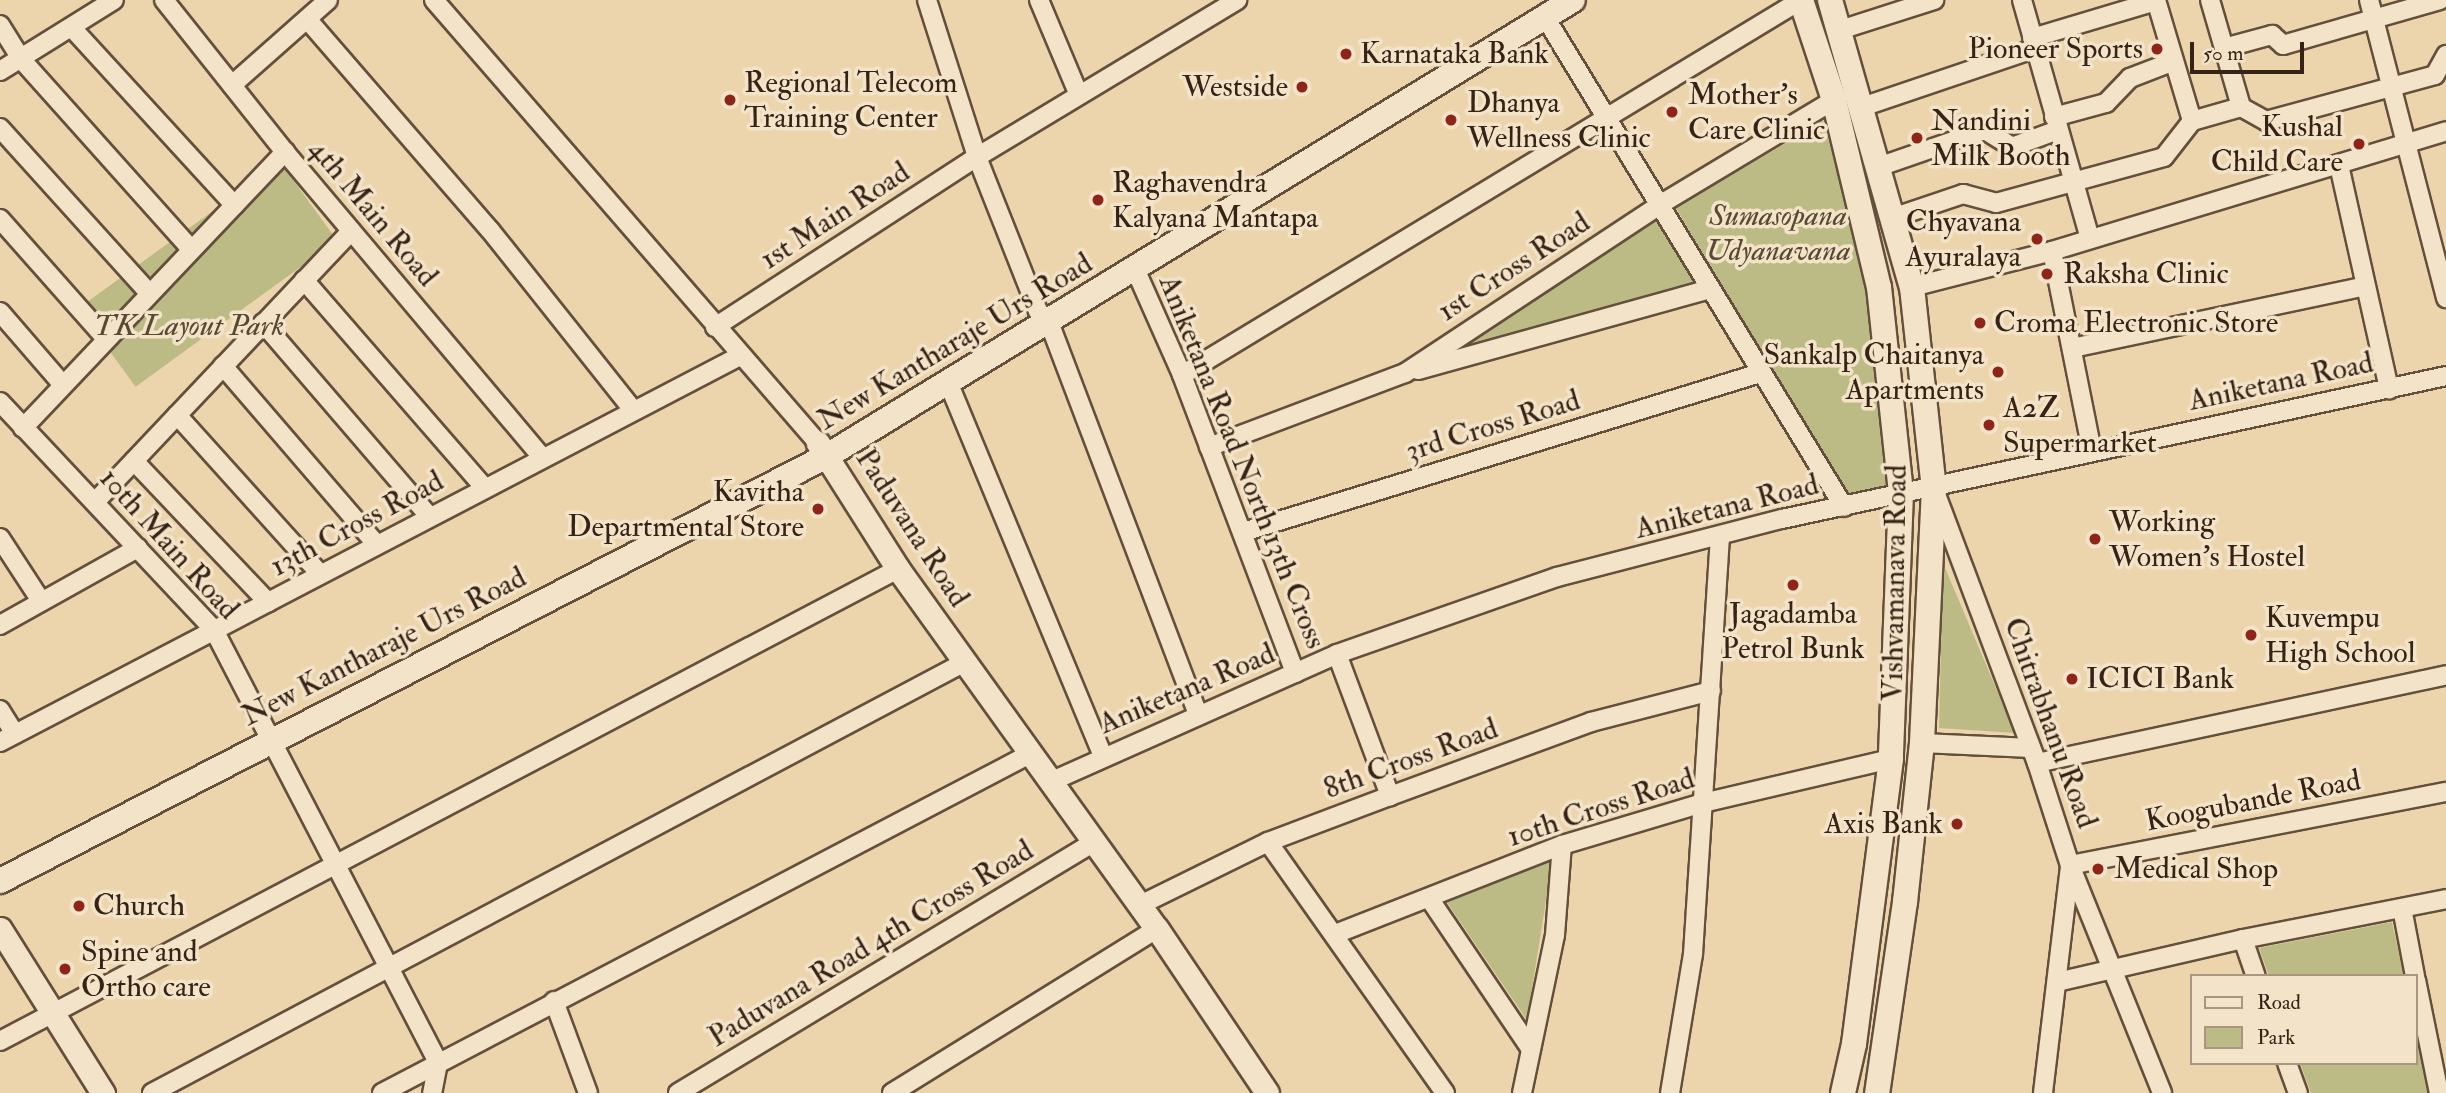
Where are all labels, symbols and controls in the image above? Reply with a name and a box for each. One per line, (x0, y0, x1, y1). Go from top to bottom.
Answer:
scale bar (2194, 28, 2308, 72)
place label: Pioneer Sports (1968, 31, 2143, 67)
place label: Karnataka Bank (1360, 36, 1549, 72)
text: 50 m (2203, 40, 2244, 67)
marker: Pioneer Sports (2149, 41, 2165, 57)
marker: Karnataka Bank (1338, 46, 1354, 62)
place label: Regional Telecom Training Center (744, 65, 957, 136)
place label: Westside (1182, 69, 1288, 105)
place label: Mother's Care Clinic (1688, 77, 1825, 148)
marker: Westside (1294, 79, 1310, 95)
place label: Dhanya Wellness Clinic (1467, 85, 1651, 155)
marker: Regional Telecom Training Center (722, 92, 738, 108)
marker: Mother's Care Clinic (1662, 102, 1682, 122)
place label: Nandini Milk Booth (1931, 103, 2070, 174)
place label: Kushal Child Care (2211, 109, 2343, 180)
marker: Dhanya Wellness Clinic (1441, 110, 1461, 130)
marker: Nandini Milk Booth (1909, 130, 1925, 146)
street label: 4th Main Road (301, 132, 445, 294)
marker: Kushal Child Care (2349, 134, 2369, 154)
street label: 1st Main Road (754, 154, 916, 278)
place label: Raghavendra Kalyana Mantapa (1112, 165, 1318, 235)
marker: Raghavendra Kalyana Mantapa (1090, 192, 1106, 208)
park label: Sumasopana Udyanavana (1705, 198, 1851, 268)
place label: Chyavana Ayuralaya (1905, 204, 2021, 274)
street label: 1st Cross Road (1431, 205, 1597, 329)
marker: Chyavana Ayuralaya (2027, 229, 2047, 249)
street label: New Kantharaje Urs Road (811, 246, 1099, 438)
place label: Raksha Clinic (2063, 256, 2229, 292)
marker: Raksha Clinic (2037, 264, 2057, 284)
street label: Aniketana Road North 13th Cross (1150, 270, 1334, 654)
place label: Croma Electronic Store (1994, 305, 2278, 341)
park label: TK Layout Park (94, 308, 284, 344)
marker: Croma Electronic Store (1972, 315, 1988, 331)
place label: Sankalp Chaitanya Apartments (1763, 337, 1984, 408)
street label: Aniketana Road (2185, 345, 2377, 419)
marker: Sankalp Chaitanya Apartments (1990, 364, 2006, 380)
street label: 3rd Cross Road (1401, 382, 1585, 470)
place label: A2Z Supermarket (2003, 390, 2157, 460)
marker: A2Z Supermarket (1981, 417, 1997, 433)
street label: Paduvana Road (848, 442, 976, 614)
street label: 10th Main Road (92, 461, 246, 627)
street label: 13th Cross Road (264, 463, 450, 585)
street label: Vishvamanava Road (1875, 464, 1915, 702)
street label: Aniketana Road (1632, 467, 1822, 547)
place label: Kavitha Departmental Store (567, 474, 804, 544)
marker: Kavitha Departmental Store (810, 501, 826, 517)
place label: Working Women's Hostel (2109, 504, 2305, 574)
marker: Working Women's Hostel (2087, 531, 2103, 547)
street label: New Kantharaje Urs Road (236, 560, 532, 734)
marker: Jagadamba Petrol Bunk (1785, 577, 1801, 593)
place label: Jagadamba Petrol Bunk (1721, 596, 1865, 666)
place label: Kuvempu High School (2265, 600, 2415, 670)
street label: Chitrabhanu Road (1995, 613, 2105, 833)
marker: Kuvempu High School (2243, 627, 2259, 643)
street label: Aniketana Road (1094, 636, 1280, 742)
place label: ICICI Bank (2086, 661, 2234, 697)
marker: ICICI Bank (2064, 671, 2080, 687)
street label: 8th Cross Road (1319, 711, 1503, 807)
street label: 10th Cross Road (1503, 761, 1699, 855)
street label: Koogubande Road (2142, 762, 2364, 840)
place label: Axis Bank (1824, 806, 1943, 842)
marker: Axis Bank (1949, 816, 1965, 832)
street label: Paduvana Road 4th Cross Road (702, 833, 1040, 1055)
place label: Medical Shop (2114, 851, 2278, 887)
marker: Medical Shop (2088, 859, 2108, 879)
place label: Church (93, 888, 185, 924)
marker: Church (71, 898, 87, 914)
place label: Spine and Ortho care (81, 934, 211, 1004)
marker: Spine and Ortho care (55, 959, 75, 979)
legend (2190, 974, 2418, 1065)
text: Road (2257, 989, 2301, 1016)
text: Park (2257, 1024, 2295, 1051)

